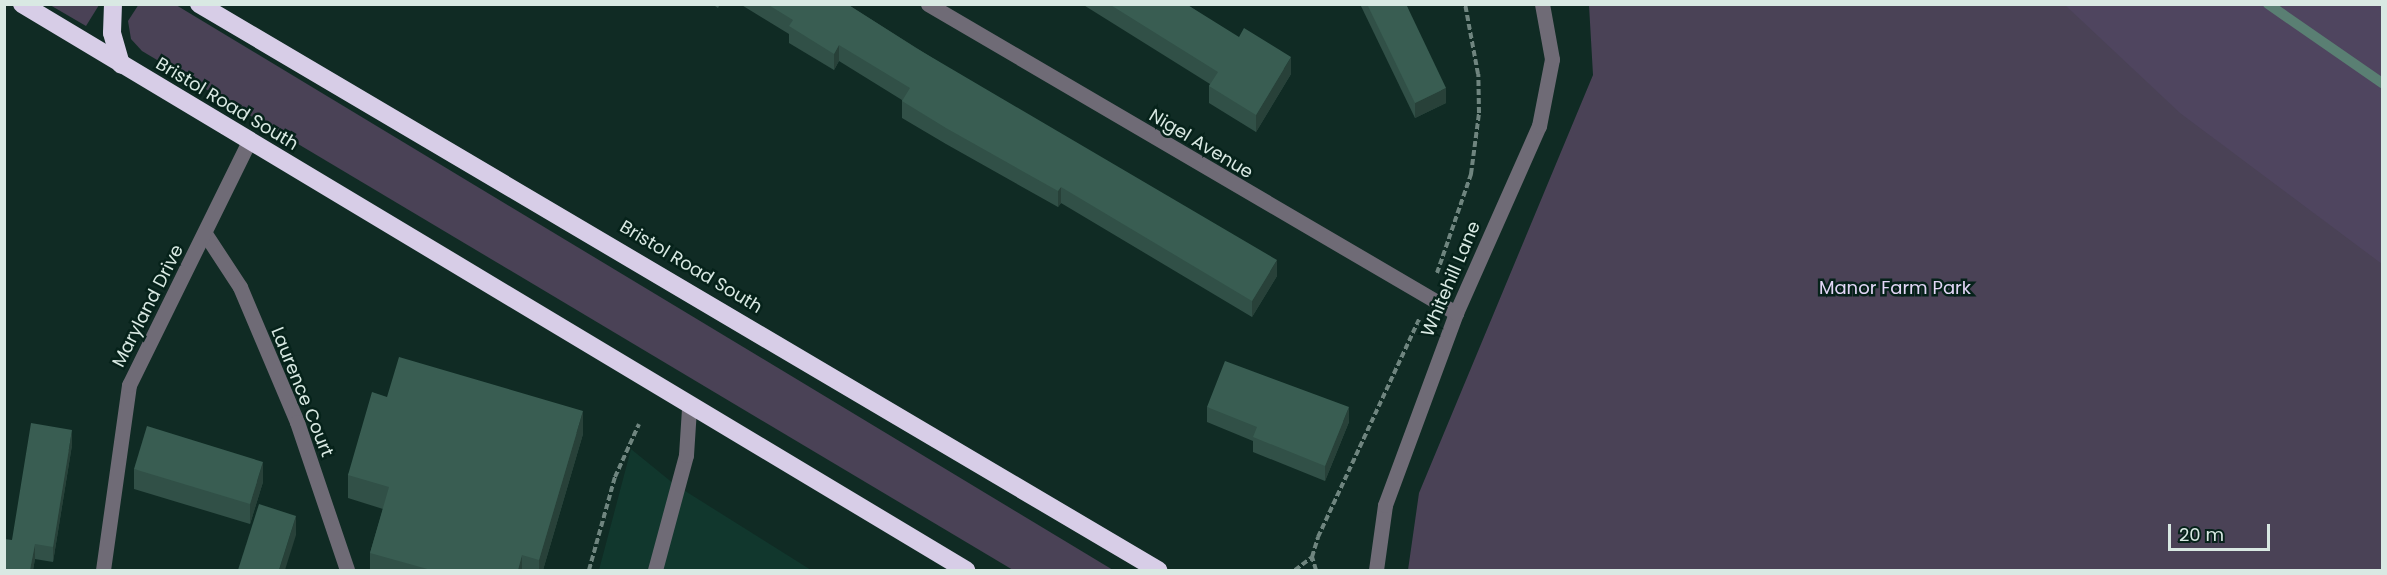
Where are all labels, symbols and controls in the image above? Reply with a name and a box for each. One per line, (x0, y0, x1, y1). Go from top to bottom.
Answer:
street label: Bristol Road South (152, 53, 302, 155)
street label: Nigel Avenue (1145, 105, 1257, 183)
street label: Bristol Road South (616, 216, 766, 318)
street label: Whitehill Lane (1417, 218, 1485, 340)
street label: Maryland Drive (108, 241, 188, 371)
park label: Manor Farm Park (1819, 277, 1971, 299)
street label: Laurence Court (266, 324, 338, 460)
scale bar (2171, 512, 2273, 550)
text: 20 m (2179, 522, 2224, 547)

